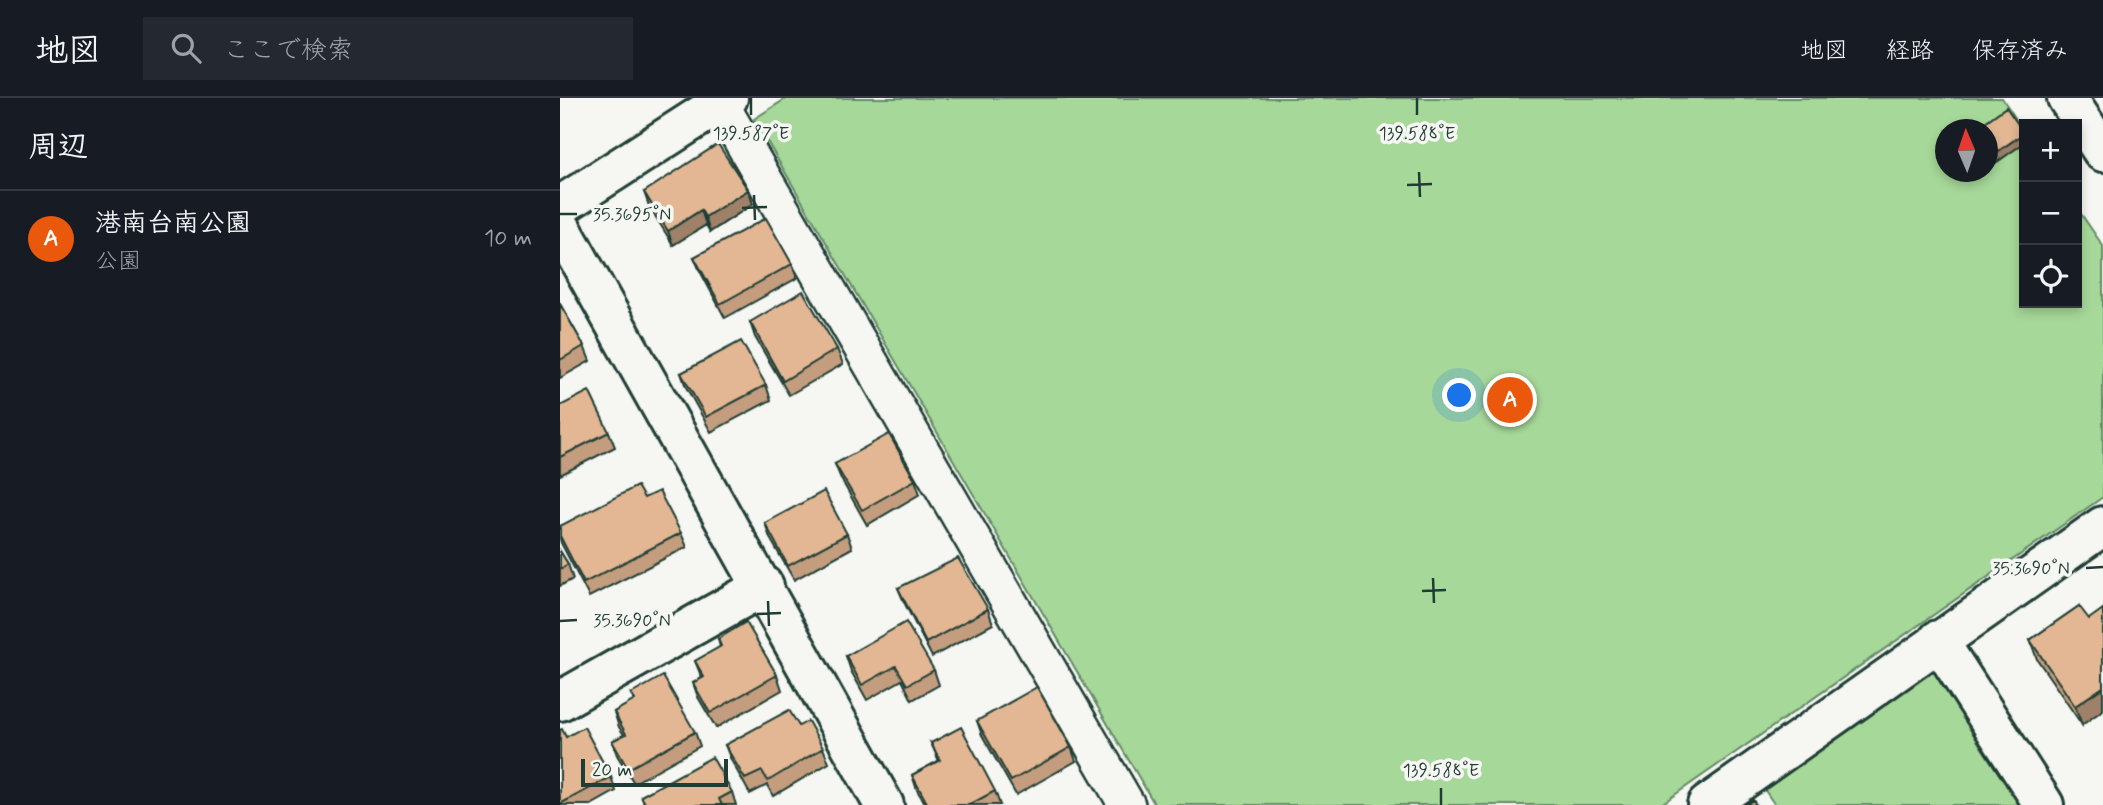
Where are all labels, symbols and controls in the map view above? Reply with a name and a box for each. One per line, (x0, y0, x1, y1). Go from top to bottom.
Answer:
search box (143, 17, 633, 80)
icon: search (167, 29, 205, 67)
text: 地図 (35, 30, 101, 74)
text: ここで検索 (223, 34, 353, 68)
text: 地図 (1800, 36, 1848, 67)
text: 経路 (1886, 36, 1934, 67)
text: 保存済み (1972, 36, 2068, 67)
north arrow (1935, 119, 1998, 182)
map controls (2019, 119, 2082, 308)
button: + (2019, 119, 2082, 182)
text: 139.587°E (713, 122, 789, 146)
text: 139.588°E (1379, 122, 1455, 146)
text: 周辺 (28, 128, 88, 167)
button: − (2019, 182, 2082, 245)
text: 35.3695°N (593, 203, 671, 227)
text: 港南台南公園 (95, 207, 251, 241)
text: A (43, 224, 59, 254)
text: 10 m (484, 224, 532, 254)
button: locate (2019, 245, 2082, 308)
text: 公園 (95, 247, 141, 277)
pin: A (1487, 374, 1533, 426)
your location (1442, 378, 1476, 412)
text: 35.3690°N (1992, 557, 2070, 581)
text: 35.3690°N (593, 609, 671, 633)
scale bar (581, 756, 728, 788)
text: 20 m (592, 758, 632, 783)
text: 139.588°E (1403, 759, 1479, 783)

